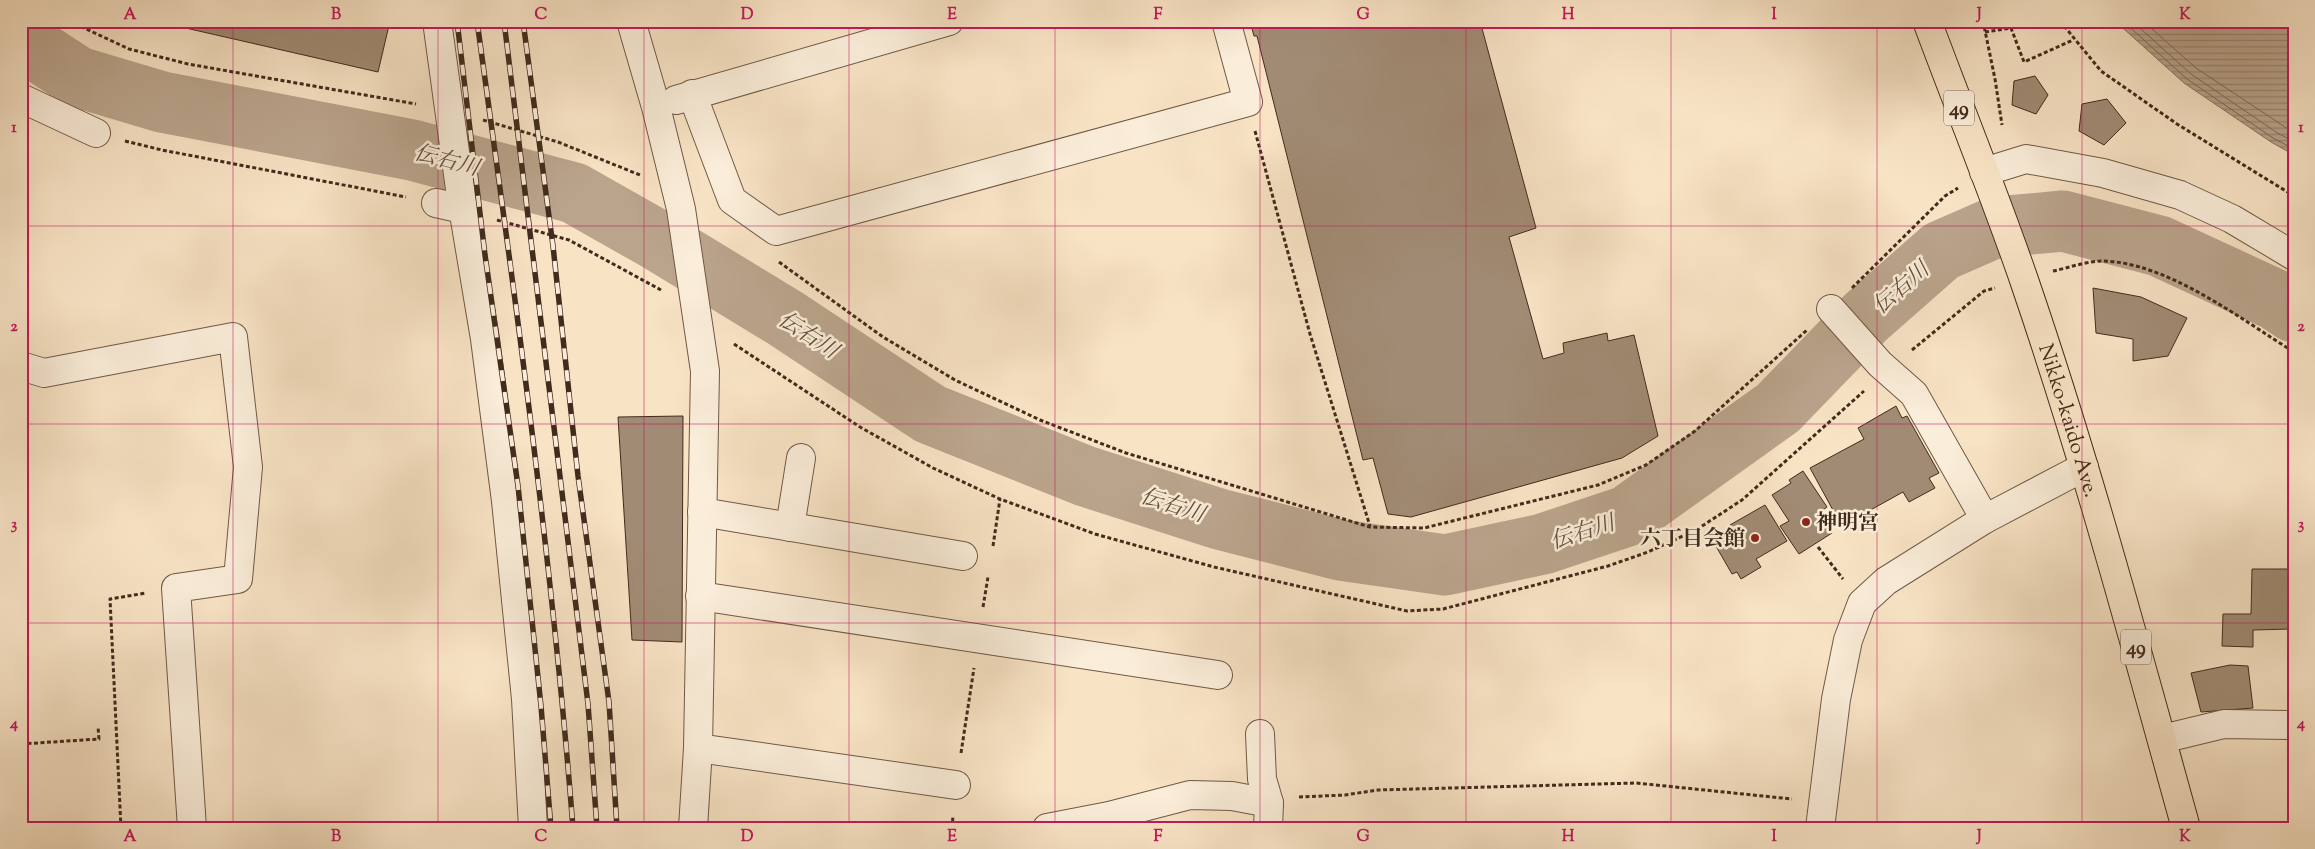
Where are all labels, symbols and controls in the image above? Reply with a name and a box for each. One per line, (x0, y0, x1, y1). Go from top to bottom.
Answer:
text: A (124, 4, 137, 27)
text: B (331, 4, 341, 27)
text: C (535, 4, 548, 27)
text: D (741, 4, 754, 27)
text: E (947, 4, 957, 27)
text: F (1154, 4, 1163, 27)
text: G (1356, 4, 1370, 27)
text: H (1562, 4, 1575, 27)
text: I (1771, 4, 1777, 27)
text: J (1975, 4, 1982, 27)
text: K (2179, 4, 2191, 27)
road number: 49 (1944, 90, 1974, 126)
text: 1 (11, 117, 17, 140)
text: 1 (2298, 117, 2304, 140)
water label: 伝右川 (410, 138, 484, 186)
water label: 伝右川 (1867, 254, 1939, 323)
water label: 伝右川 (771, 305, 845, 369)
text: 2 (10, 316, 18, 339)
text: 2 (2297, 316, 2305, 339)
street label: Nikko-kaido Ave. (2029, 340, 2105, 501)
water label: 伝右川 (1136, 481, 1210, 533)
water label: 伝右川 (1547, 508, 1621, 559)
place label: 神明宮 (1816, 509, 1879, 539)
text: 3 (11, 514, 18, 537)
text: 3 (2298, 514, 2305, 537)
marker: 神明宮 (1800, 516, 1812, 528)
place label: 六丁目会館 (1640, 525, 1745, 555)
marker: 六丁目会館 (1749, 532, 1761, 544)
road number: 49 (2121, 630, 2151, 664)
text: 4 (9, 713, 18, 736)
text: 4 (2296, 713, 2305, 736)
text: A (124, 826, 137, 849)
text: B (331, 826, 341, 849)
text: C (535, 826, 548, 849)
text: D (741, 826, 754, 849)
text: E (947, 826, 957, 849)
text: F (1154, 826, 1163, 849)
text: G (1356, 826, 1370, 849)
text: H (1562, 826, 1575, 849)
text: I (1771, 826, 1777, 849)
text: J (1975, 826, 1982, 849)
text: K (2179, 826, 2191, 849)

